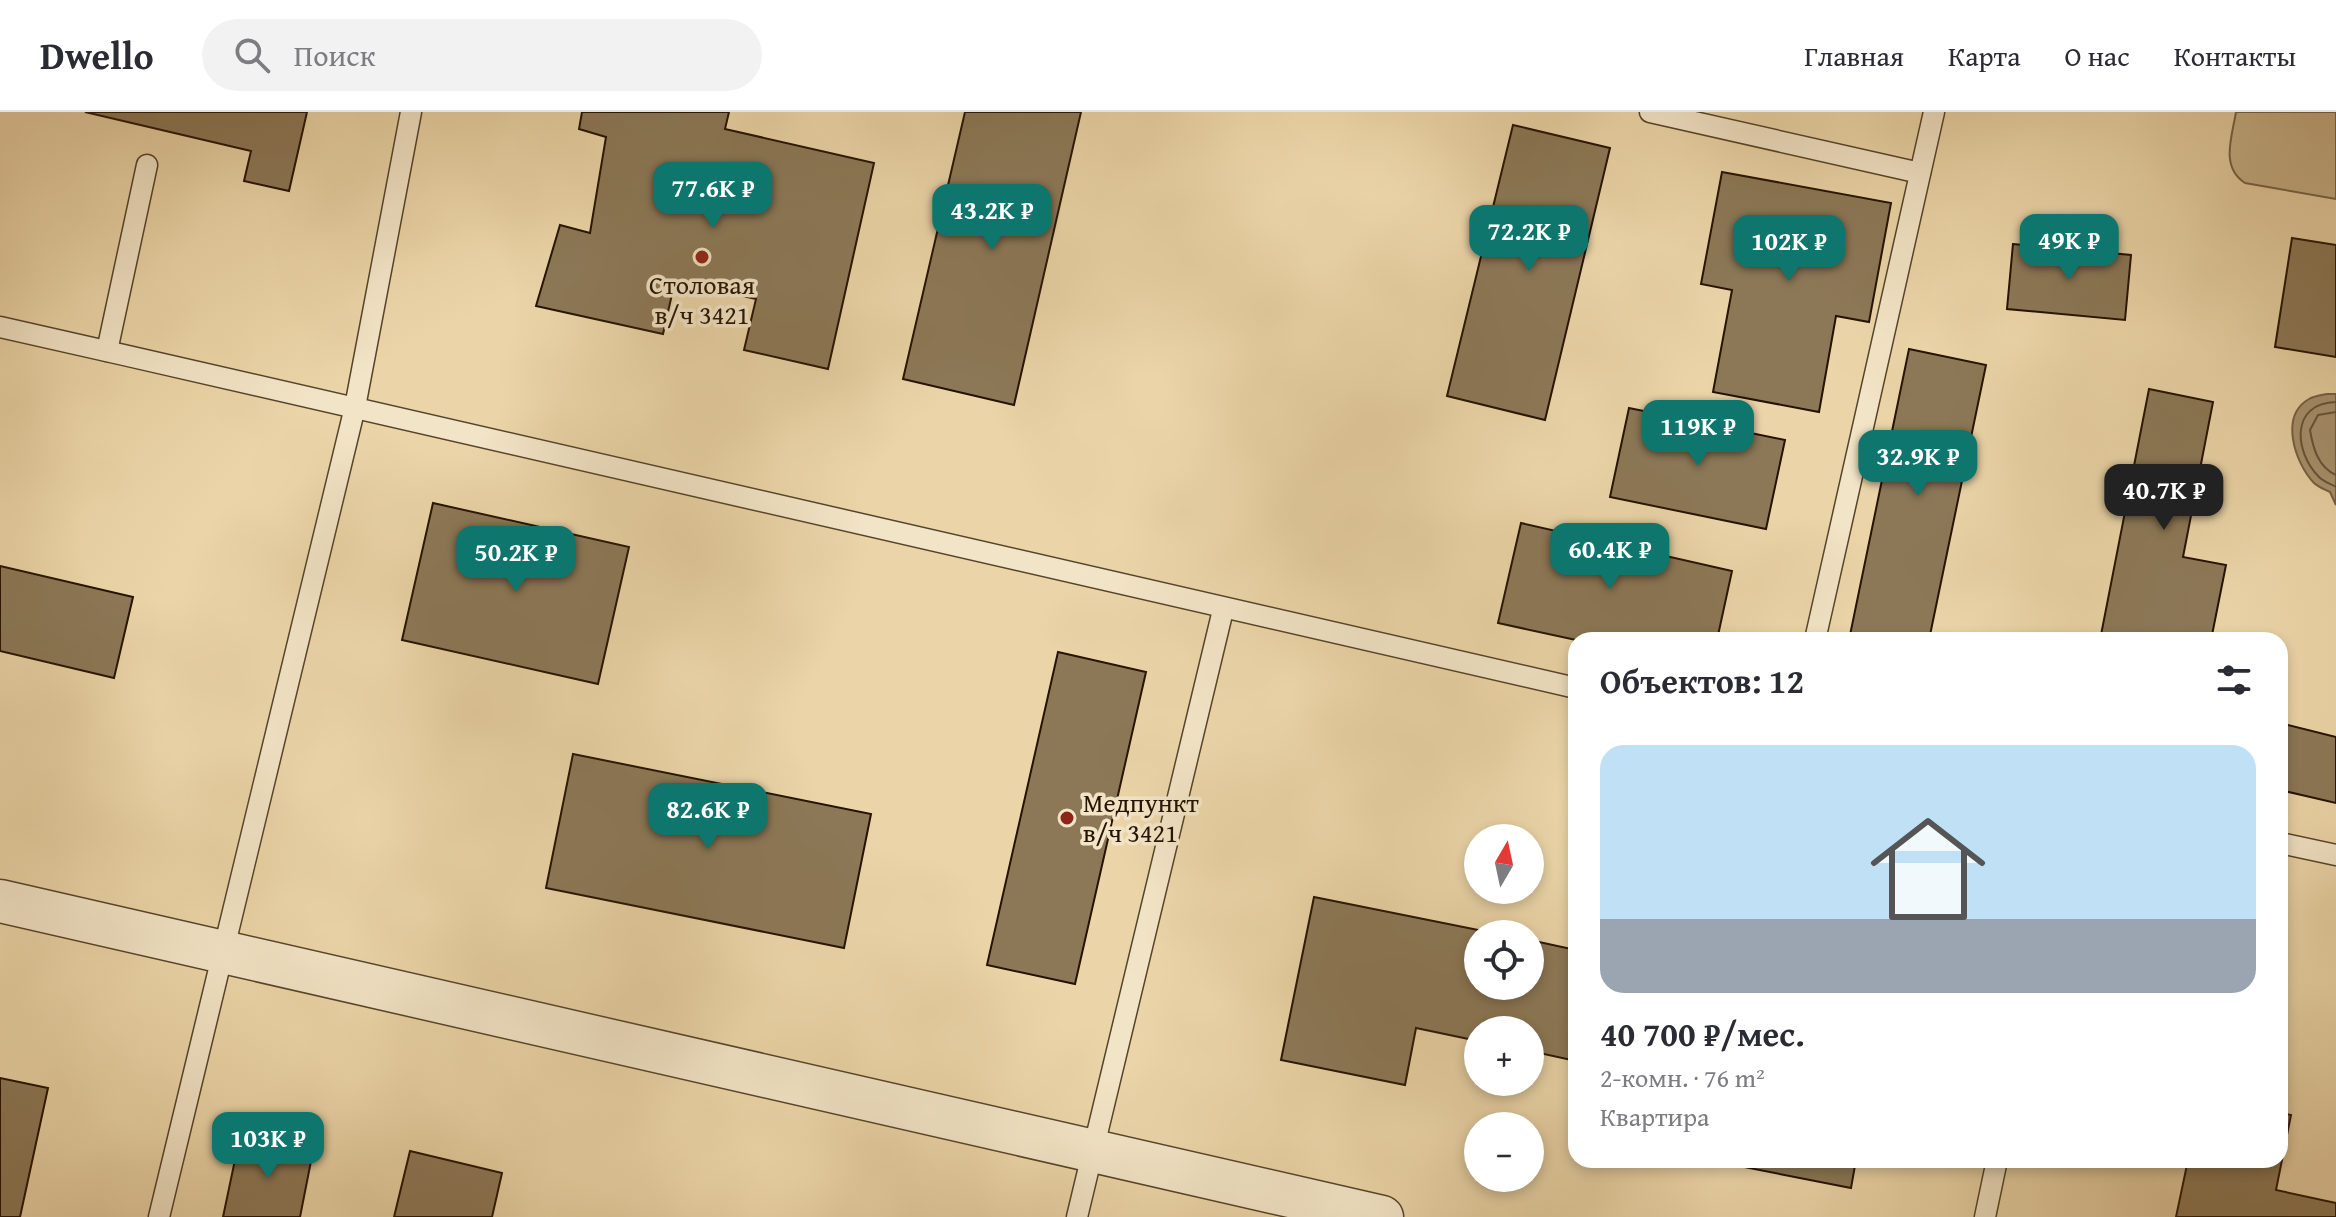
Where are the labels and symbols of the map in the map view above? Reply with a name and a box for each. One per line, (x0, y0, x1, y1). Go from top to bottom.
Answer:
pin: 77.6K ₽ (639, 162, 787, 230)
pin: 43.2K ₽ (918, 184, 1066, 252)
pin: 72.2K ₽ (1455, 205, 1603, 273)
pin: 49K ₽ (2013, 214, 2125, 282)
pin: 102K ₽ (1724, 215, 1854, 283)
marker: Столовая в/ч 3421 (693, 248, 711, 266)
place label: Столовая в/ч 3421 (649, 265, 755, 334)
pin: 119K ₽ (1633, 400, 1763, 468)
pin: 32.9K ₽ (1844, 430, 1992, 498)
pin: 40.7K ₽ (2090, 464, 2238, 532)
pin: 60.4K ₽ (1536, 523, 1684, 591)
pin: 50.2K ₽ (442, 526, 590, 594)
pin: 82.6K ₽ (634, 783, 782, 851)
place label: Медпункт в/ч 3421 (1083, 783, 1199, 852)
marker: Медпункт в/ч 3421 (1058, 809, 1076, 827)
north arrow (1464, 824, 1544, 904)
pin: 103K ₽ (203, 1112, 333, 1180)

